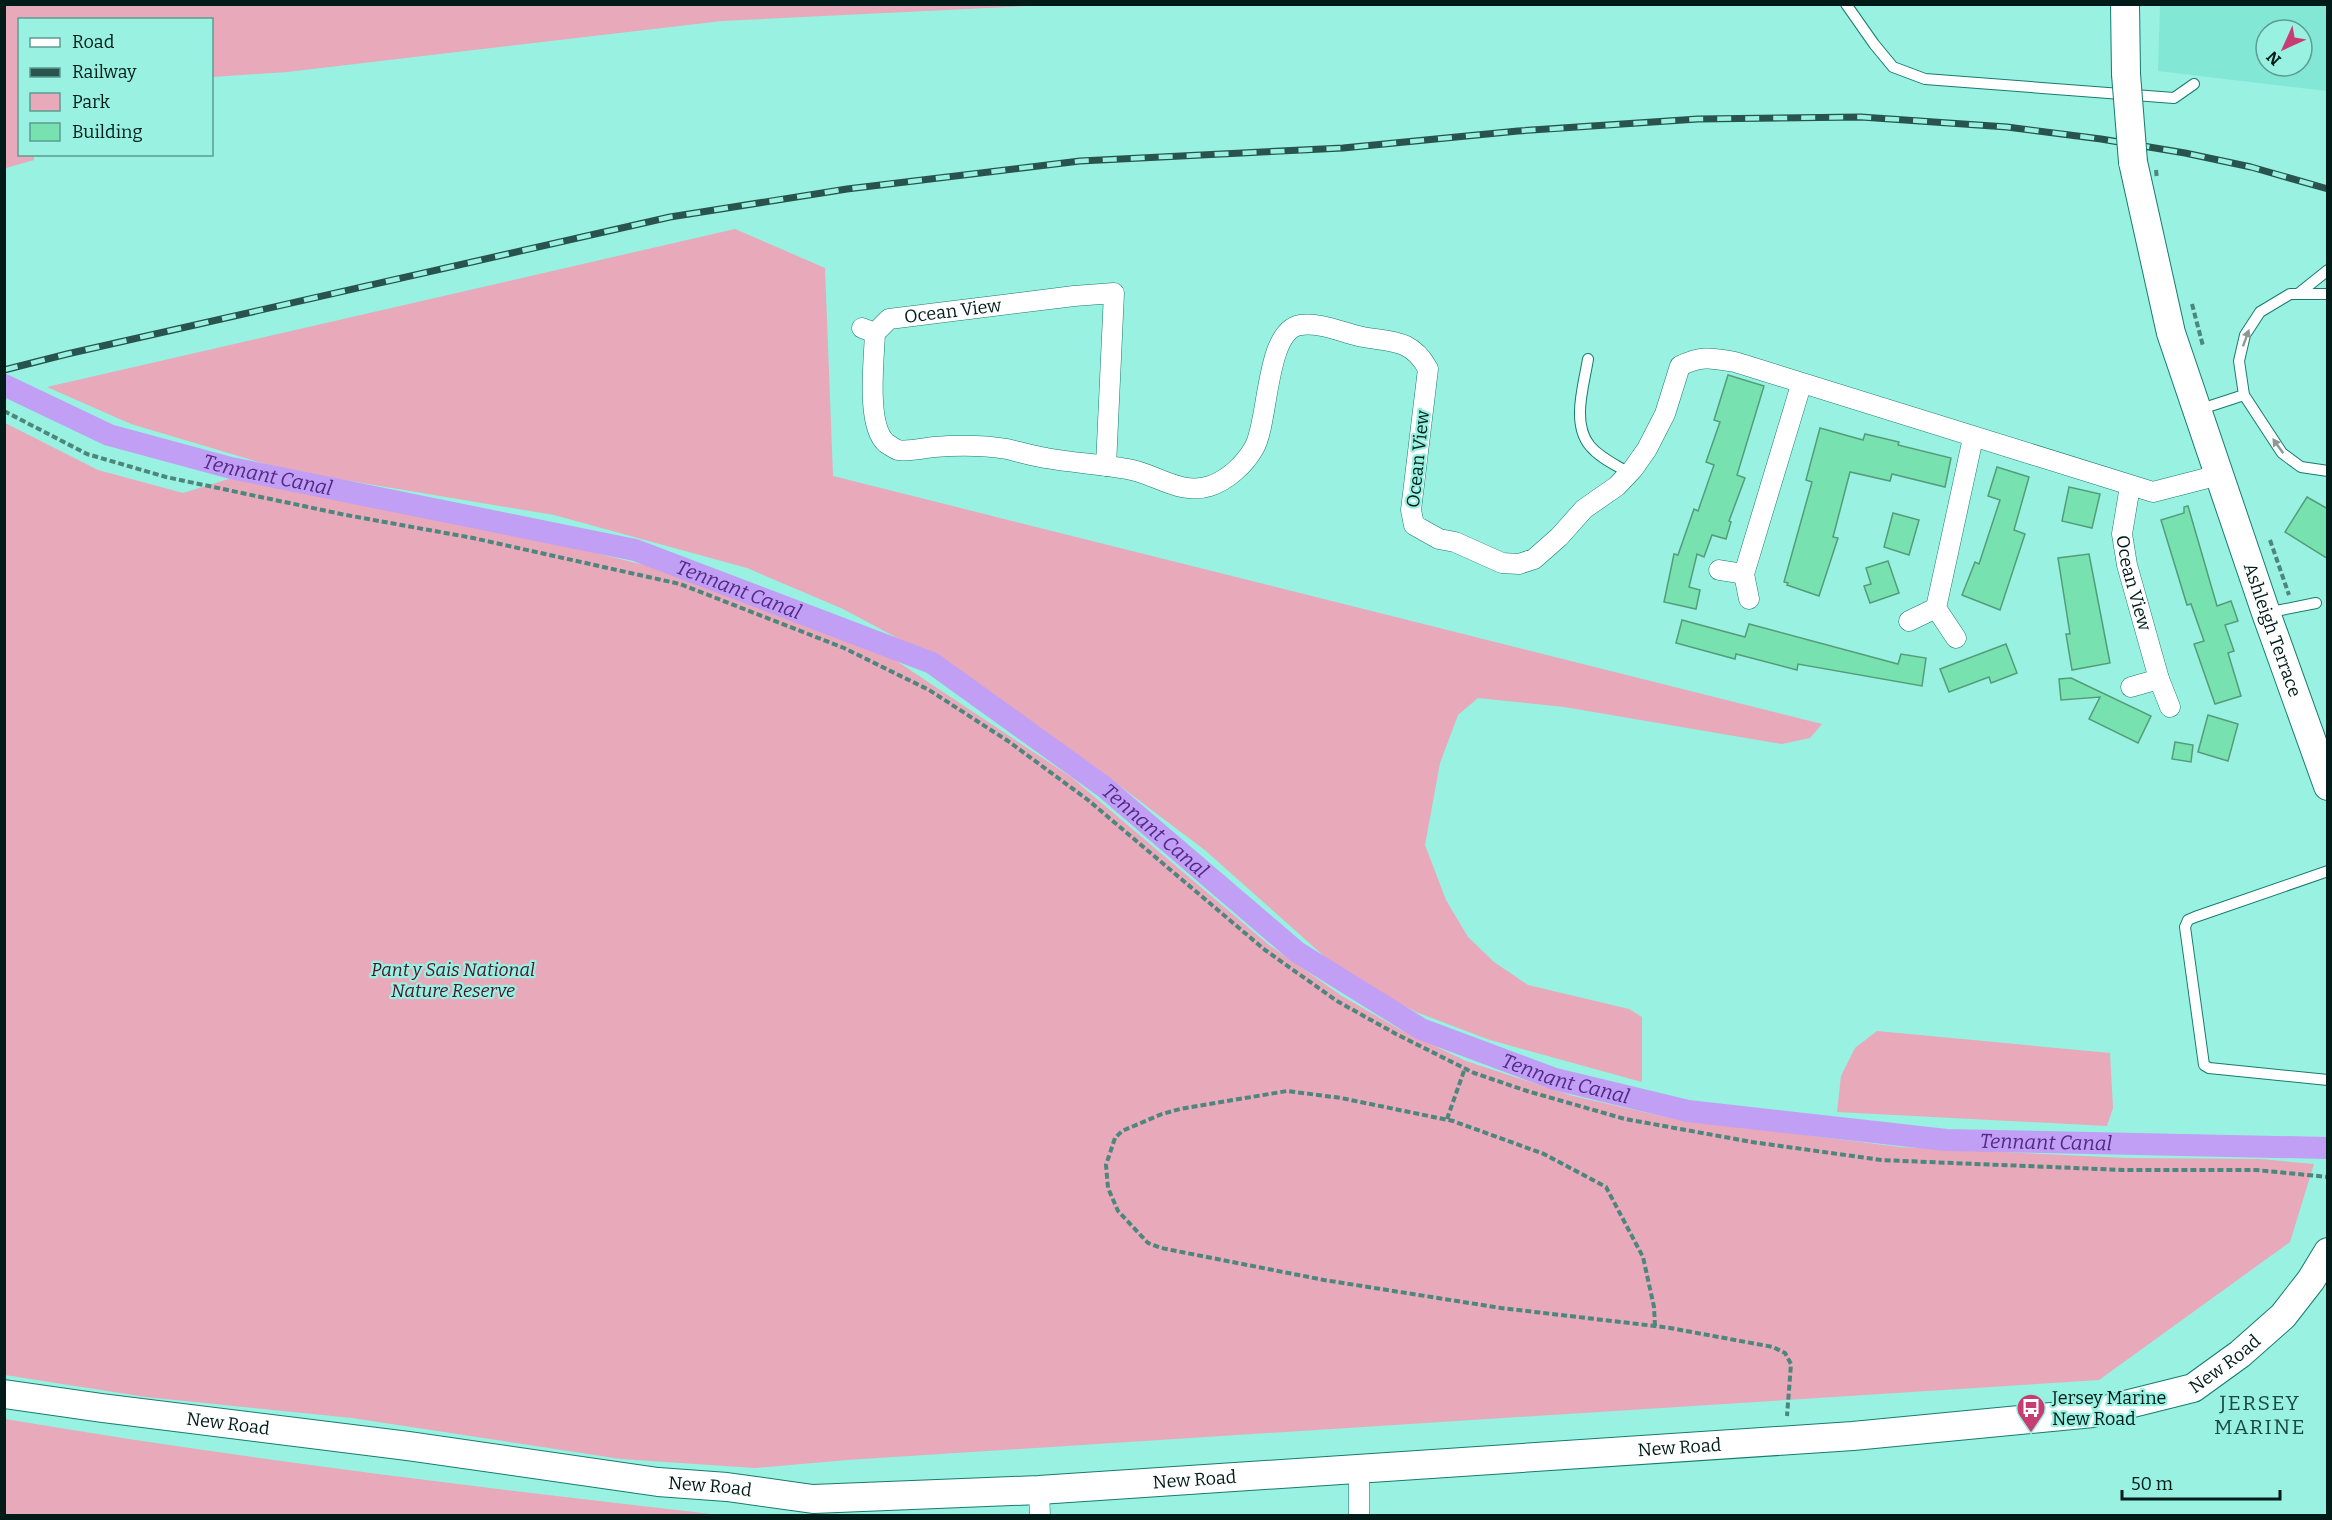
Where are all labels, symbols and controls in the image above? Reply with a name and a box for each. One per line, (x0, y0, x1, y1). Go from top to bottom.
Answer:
legend (18, 18, 213, 156)
north arrow (2254, 18, 2314, 78)
text: Road (72, 31, 115, 53)
text: N (2263, 47, 2285, 69)
text: Railway (72, 61, 137, 83)
text: Park (72, 91, 111, 113)
text: Building (72, 121, 143, 143)
street label: Ocean View (903, 294, 1003, 328)
one-way arrow (2241, 329, 2251, 347)
street label: Ocean View (1402, 409, 1434, 509)
one-way arrow (2272, 438, 2284, 454)
water label: Tennant Canal (200, 449, 335, 500)
street label: Ocean View (2111, 534, 2156, 634)
water label: Tennant Canal (673, 555, 805, 624)
street label: Ashleigh Terrace (2239, 560, 2306, 700)
water label: Tennant Canal (1097, 779, 1213, 883)
park label: Pant y Sais National Nature Reserve (371, 959, 535, 1002)
water label: Tennant Canal (1499, 1048, 1632, 1109)
water label: Tennant Canal (1980, 1129, 2112, 1155)
street label: New Road (2185, 1330, 2265, 1398)
place label: Jersey Marine New Road (2051, 1387, 2166, 1430)
district label: JERSEY MARINE (2214, 1390, 2306, 1440)
bus stop icon: Jersey Marine New Road (2015, 1392, 2047, 1434)
street label: New Road (185, 1408, 271, 1440)
street label: New Road (1637, 1434, 1722, 1461)
scale bar (2122, 1463, 2280, 1501)
street label: New Road (1152, 1466, 1237, 1493)
street label: New Road (667, 1472, 753, 1501)
text: 50 m (2131, 1473, 2173, 1495)

